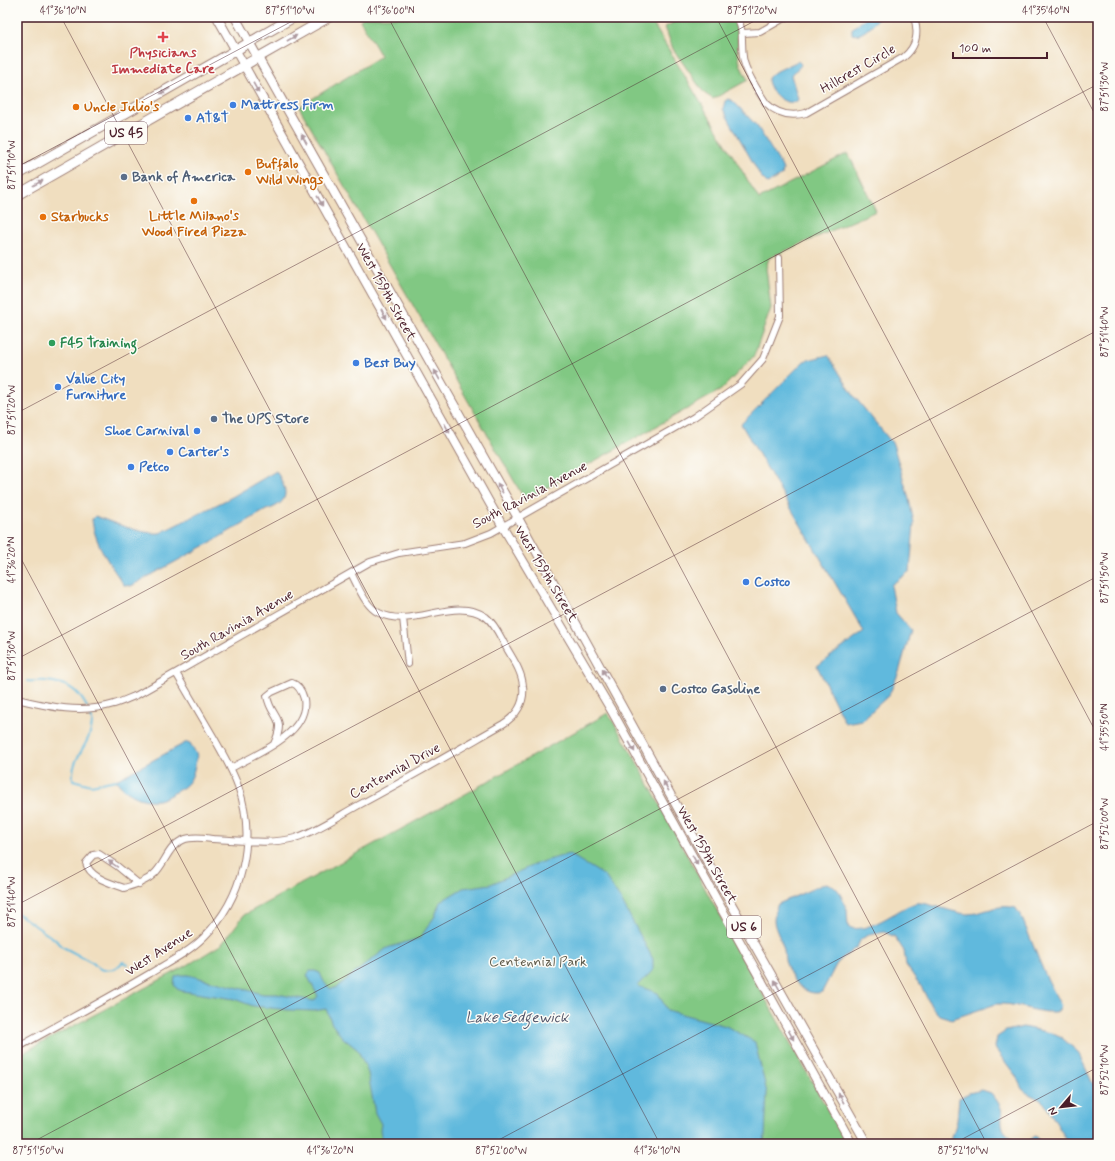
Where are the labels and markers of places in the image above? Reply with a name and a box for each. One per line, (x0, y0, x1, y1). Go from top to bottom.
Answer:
marker: Physicians Immediate Care (157, 31, 169, 43)
place label: Physicians Immediate Care (111, 44, 215, 78)
place label: Mattress Firm (241, 96, 334, 114)
place label: Uncle Julio's (84, 98, 160, 116)
marker: Mattress Firm (228, 100, 238, 110)
marker: Uncle Julio's (71, 102, 81, 112)
place label: AT&T (196, 109, 229, 127)
marker: AT&T (183, 113, 193, 123)
place label: Buffalo Wild Wings (255, 155, 324, 191)
marker: Buffalo Wild Wings (243, 167, 253, 177)
place label: Bank of America (132, 168, 236, 186)
marker: Bank of America (119, 172, 129, 182)
marker: Little Milano's Wood Fired Pizza (189, 196, 199, 206)
place label: Little Milano's Wood Fired Pizza (141, 207, 247, 241)
place label: Starbucks (51, 208, 110, 226)
marker: Starbucks (38, 212, 48, 222)
place label: F45 Training (60, 334, 138, 355)
marker: F45 Training (47, 338, 57, 348)
place label: Best Buy (364, 354, 416, 372)
marker: Best Buy (351, 358, 361, 368)
place label: Value City Furniture (66, 370, 126, 404)
marker: Value City Furniture (53, 382, 63, 392)
place label: The UPS Store (222, 410, 309, 428)
marker: The UPS Store (209, 414, 219, 424)
place label: Shoe Carnival (105, 422, 190, 440)
marker: Shoe Carnival (192, 426, 202, 436)
place label: Carter's (178, 443, 230, 461)
marker: Carter's (165, 447, 175, 457)
place label: Petco (139, 458, 169, 476)
marker: Petco (126, 462, 136, 472)
place label: Costco (754, 573, 790, 591)
marker: Costco (741, 577, 751, 587)
place label: Costco Gasoline (671, 680, 760, 698)
marker: Costco Gasoline (658, 684, 668, 694)

